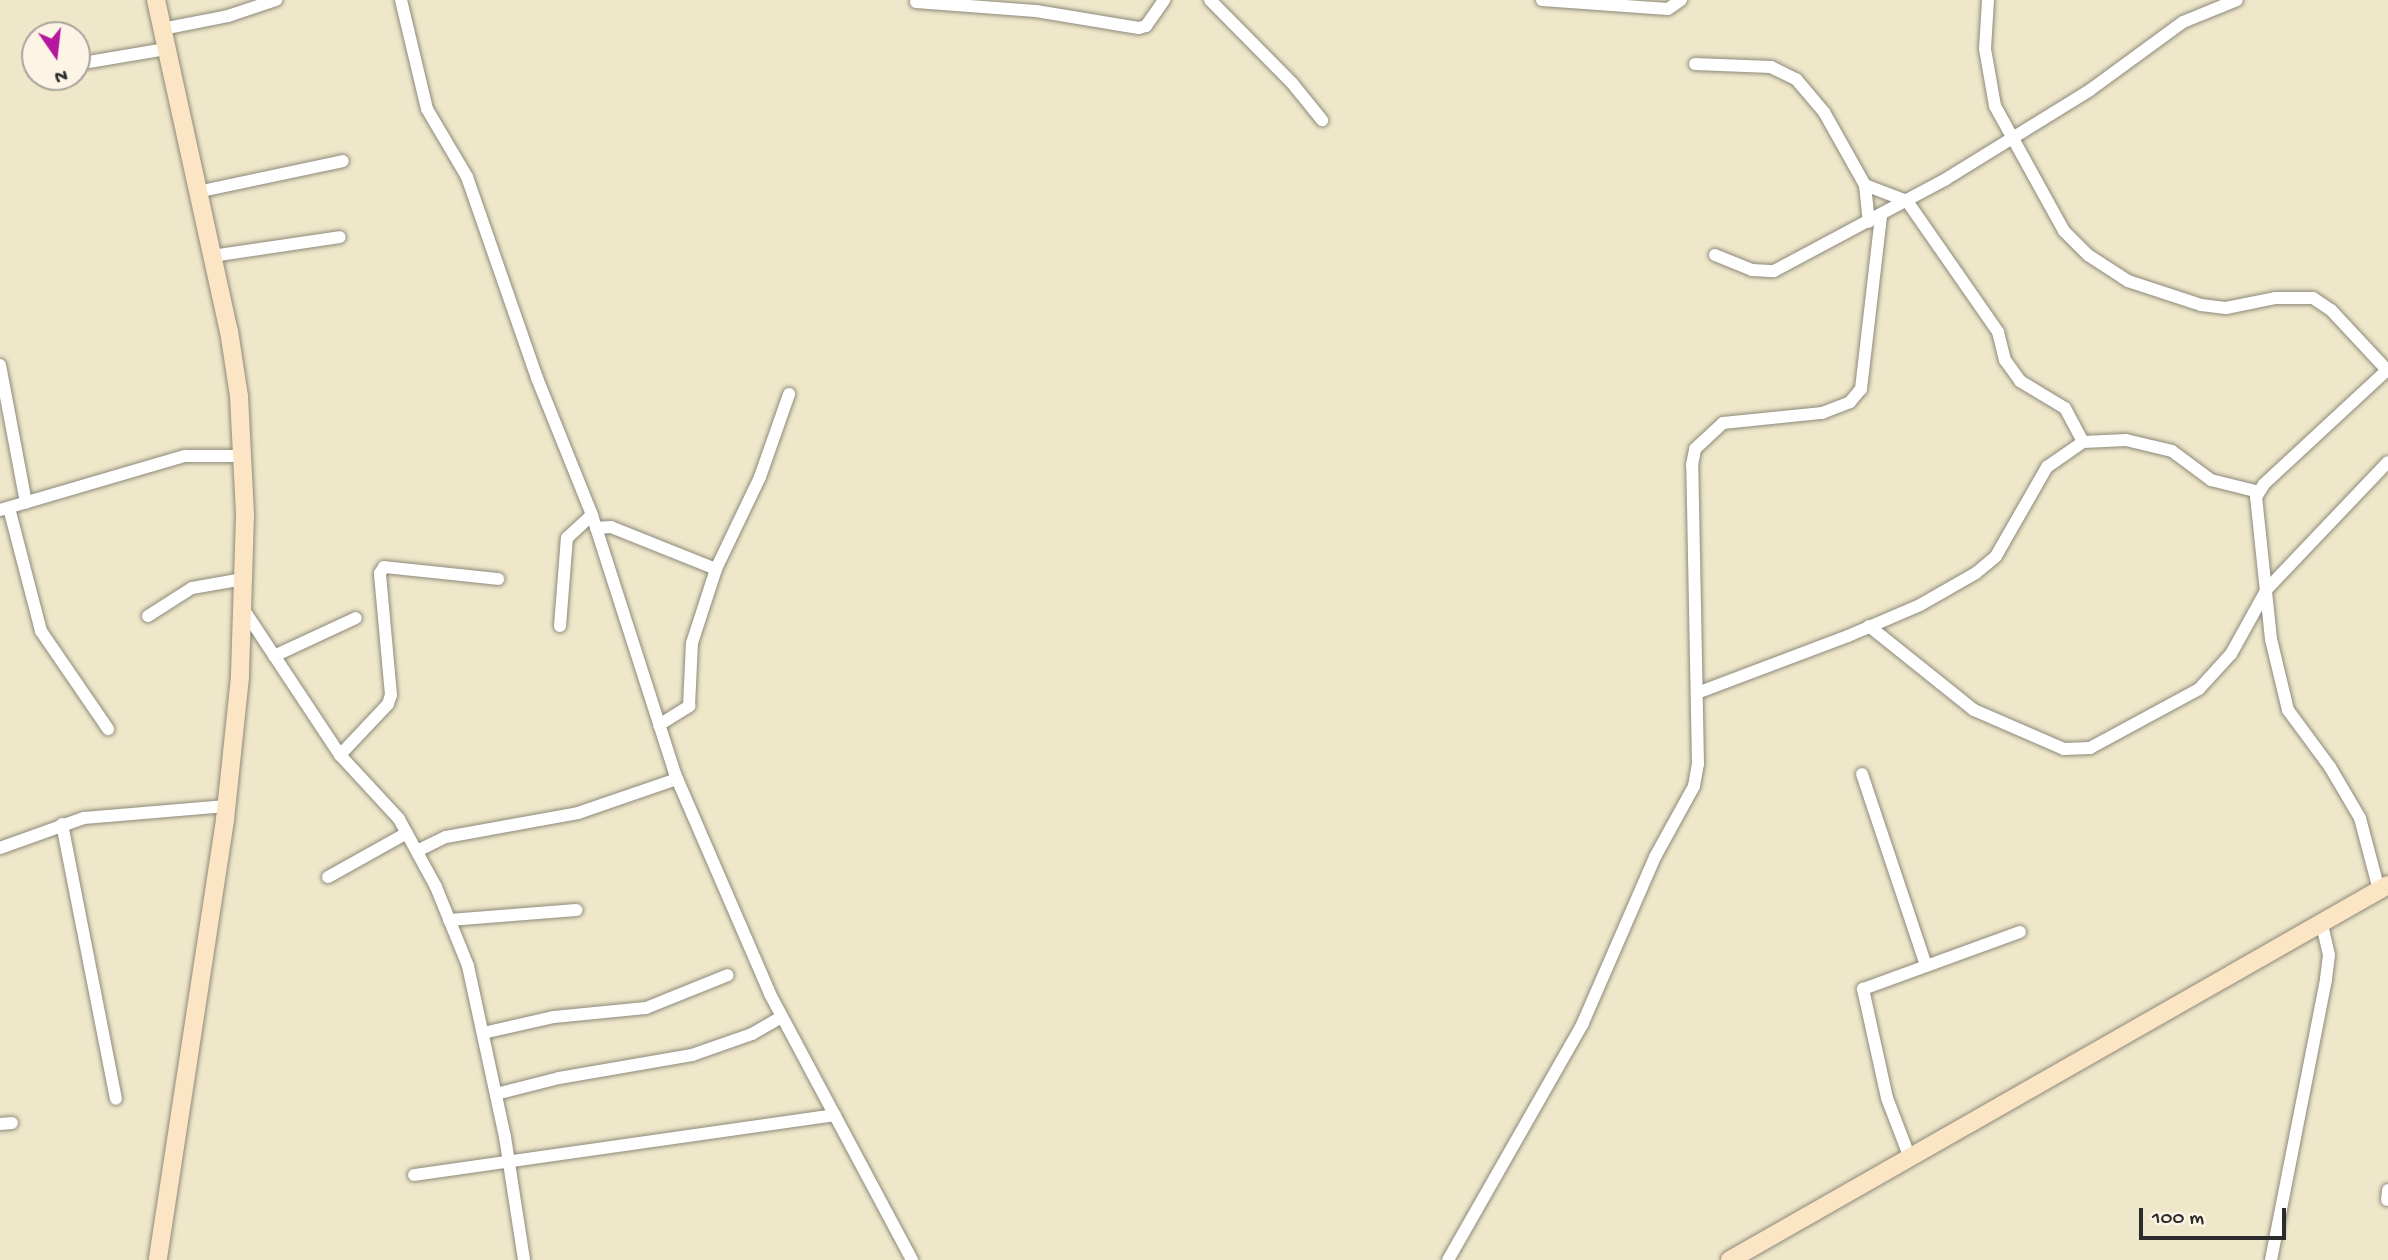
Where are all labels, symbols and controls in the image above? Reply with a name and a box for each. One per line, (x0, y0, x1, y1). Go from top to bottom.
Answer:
north arrow (21, 21, 91, 91)
text: N (52, 62, 70, 88)
scale bar (2143, 1194, 2290, 1238)
text: 100 m (2152, 1207, 2204, 1232)

